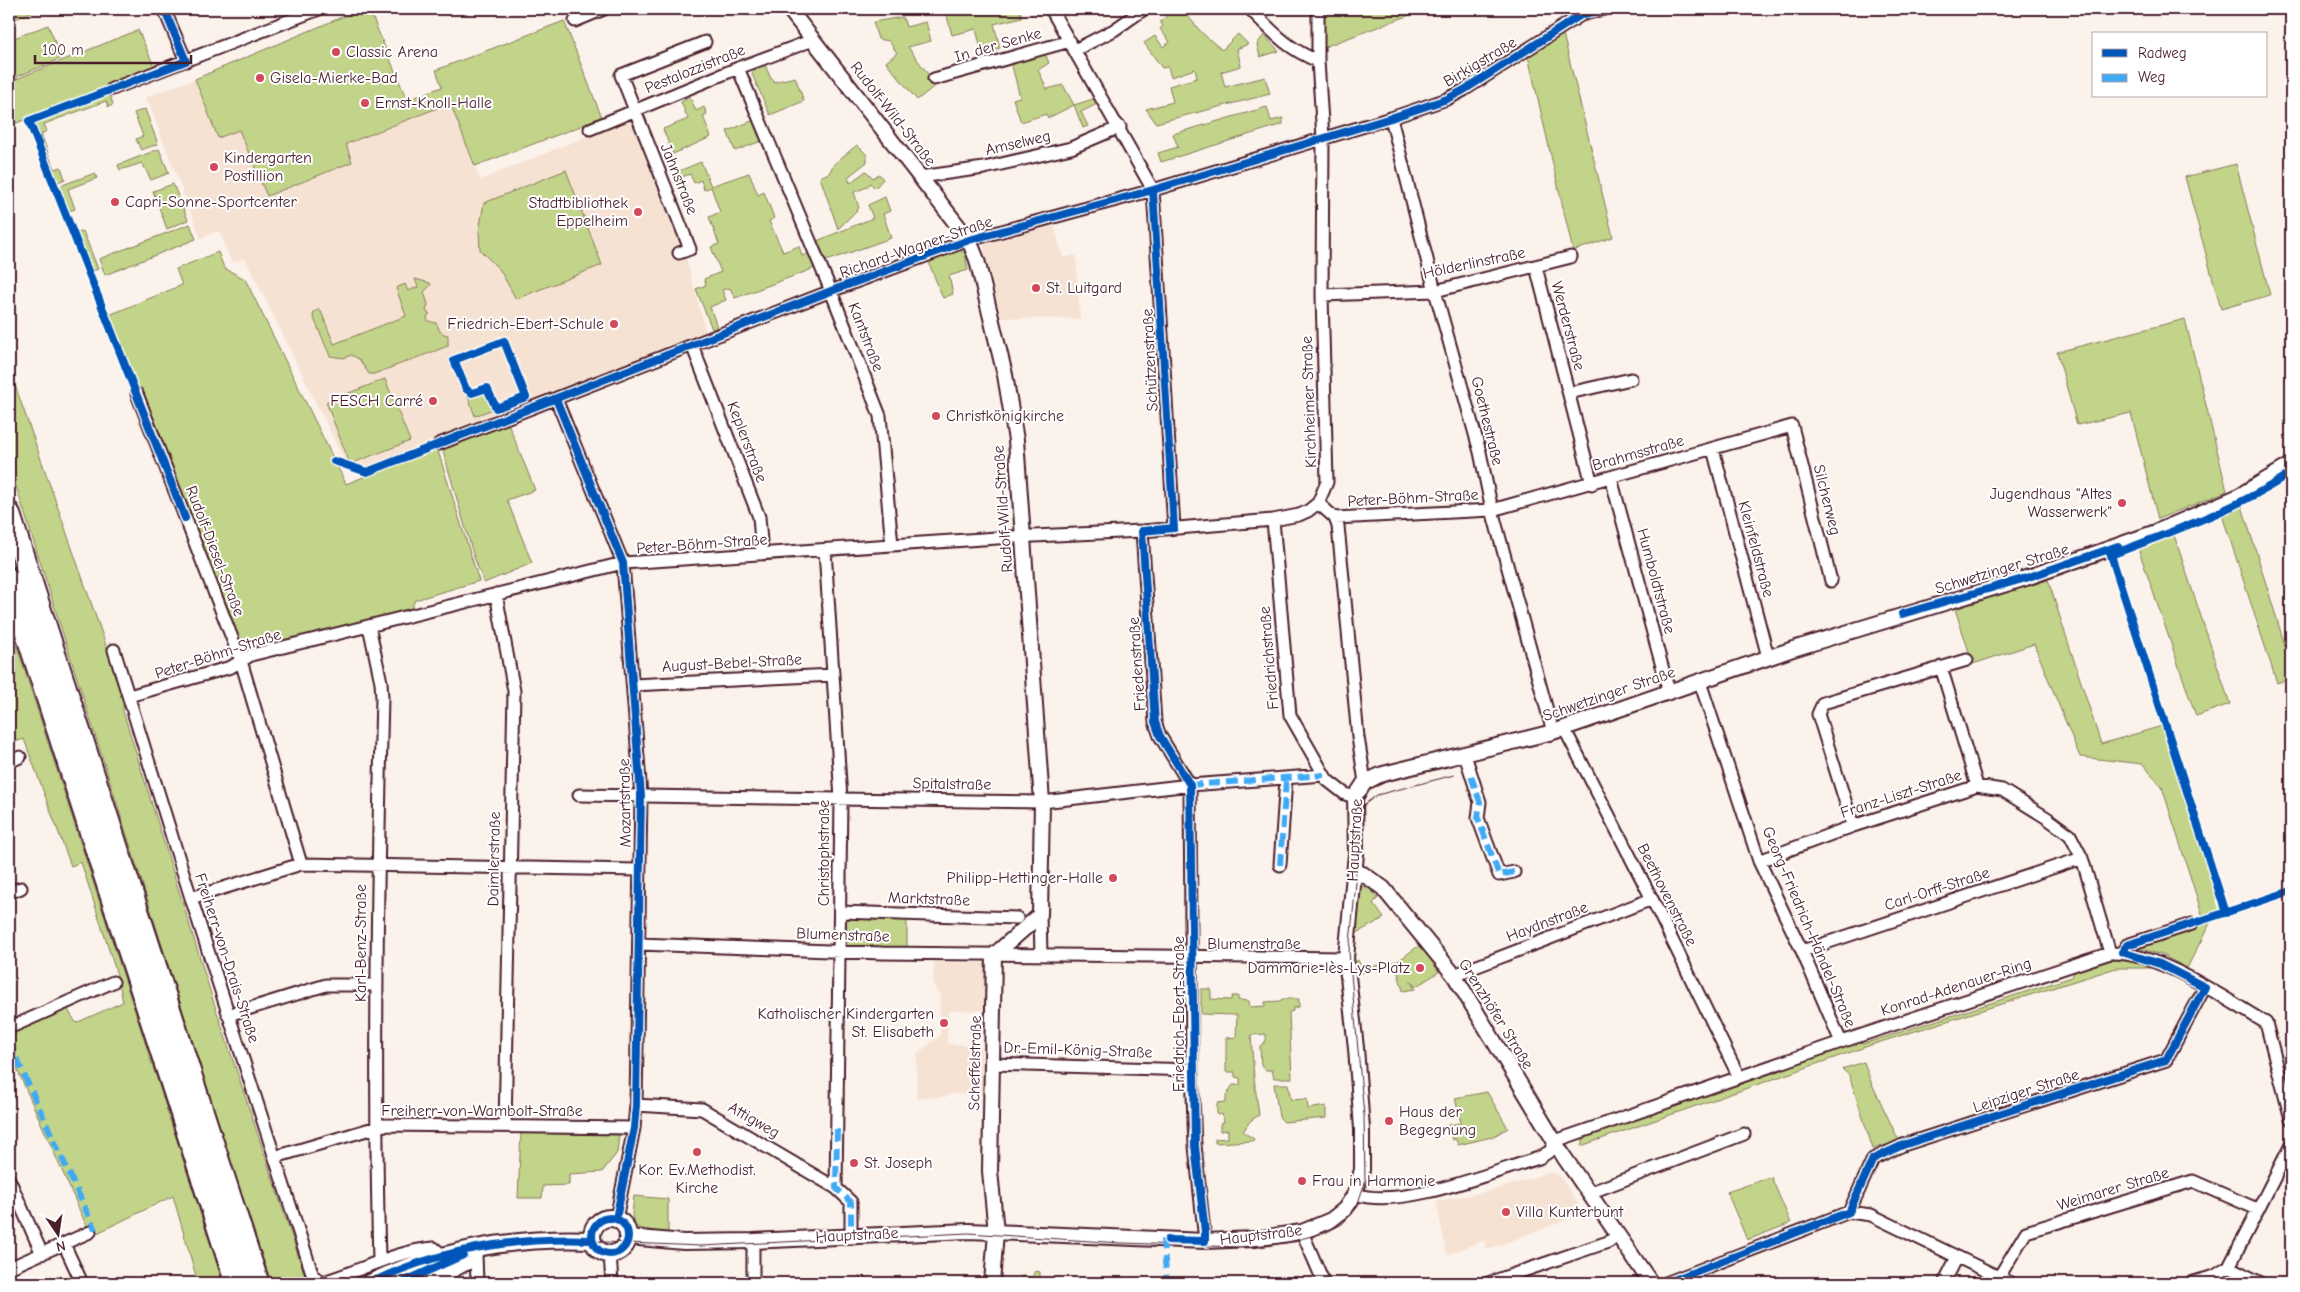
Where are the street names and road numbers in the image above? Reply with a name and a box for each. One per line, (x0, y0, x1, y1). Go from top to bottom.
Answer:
street label: In der Senke (952, 24, 1044, 66)
street label: Birkigstraße (1440, 33, 1520, 91)
street label: Pestalozzistraße (642, 41, 748, 97)
street label: Rudolf-Wild-Straße (847, 58, 939, 170)
street label: Amselweg (984, 127, 1052, 159)
street label: Jahnstraße (657, 141, 701, 217)
street label: Richard-Wagner-Straße (837, 212, 995, 282)
street label: Hölderlinstraße (1421, 243, 1527, 283)
street label: Werderstraße (1547, 279, 1589, 373)
street label: Kantstraße (845, 300, 887, 374)
street label: Schützenstraße (1138, 308, 1162, 412)
street label: Kirchheimer Straße (1298, 336, 1320, 468)
street label: Goethestraße (1467, 375, 1507, 467)
street label: Keplerstraße (723, 399, 771, 485)
street label: Brahmsstraße (1590, 431, 1686, 475)
street label: Rudolf-Wild-Straße (990, 445, 1016, 573)
street label: Silcherweg (1810, 463, 1844, 537)
street label: Rudolf-Diesel-Straße (182, 483, 248, 619)
street label: Peter-Böhm-Straße (1347, 486, 1479, 510)
street label: Kleinfeldstraße (1734, 499, 1778, 599)
street label: Humboldtstraße (1633, 526, 1679, 636)
street label: Peter-Böhm-Straße (636, 530, 768, 558)
street label: Schwetzinger Straße (1933, 540, 2071, 598)
street label: Friedrichstraße (1256, 605, 1282, 711)
street label: Friedenstraße (1125, 616, 1149, 712)
street label: Peter-Böhm-Straße (153, 625, 283, 683)
street label: August-Bebel-Straße (661, 650, 803, 676)
street label: Schwetzinger Straße (1540, 663, 1678, 725)
street label: Mozartstraße (615, 758, 635, 848)
street label: Franz-Liszt-Straße (1838, 766, 1964, 822)
street label: Spitalstraße (912, 774, 992, 794)
street label: Hauptstraße (1344, 798, 1366, 882)
street label: Christophstraße (815, 800, 833, 906)
street label: Daimlerstraße (484, 811, 504, 907)
street label: Georg-Friedrich-Händel-Straße (1758, 824, 1860, 1030)
street label: Beethovenstraße (1633, 841, 1701, 949)
street label: Carl-Orff-Straße (1882, 864, 1992, 914)
street label: Freiherr-von-Drais-Straße (191, 871, 263, 1045)
street label: Karl-Benz-Straße (352, 884, 370, 1002)
street label: Marktstraße (888, 889, 970, 909)
street label: Haydnstraße (1504, 898, 1590, 946)
street label: Blumenstraße (796, 924, 890, 946)
street label: Blumenstraße (1207, 935, 1301, 953)
street label: Friedrich-Ebert-Straße (1170, 936, 1188, 1092)
street label: Konrad-Adenauer-Ring (1878, 954, 2034, 1020)
street label: Grenzhöfer Straße (1455, 956, 1537, 1072)
street label: Scheffelstraße (965, 1015, 985, 1111)
street label: Dr.-Emil-König-Straße (1003, 1038, 1153, 1062)
street label: Leipziger Straße (1971, 1065, 2081, 1117)
street label: Attigweg (725, 1098, 783, 1142)
street label: Freiherr-von-Wambolt-Straße (381, 1102, 583, 1120)
street label: Weimarer Straße (2055, 1163, 2171, 1215)
street label: Hauptstraße (1219, 1221, 1303, 1249)
street label: Hauptstraße (815, 1224, 899, 1246)

